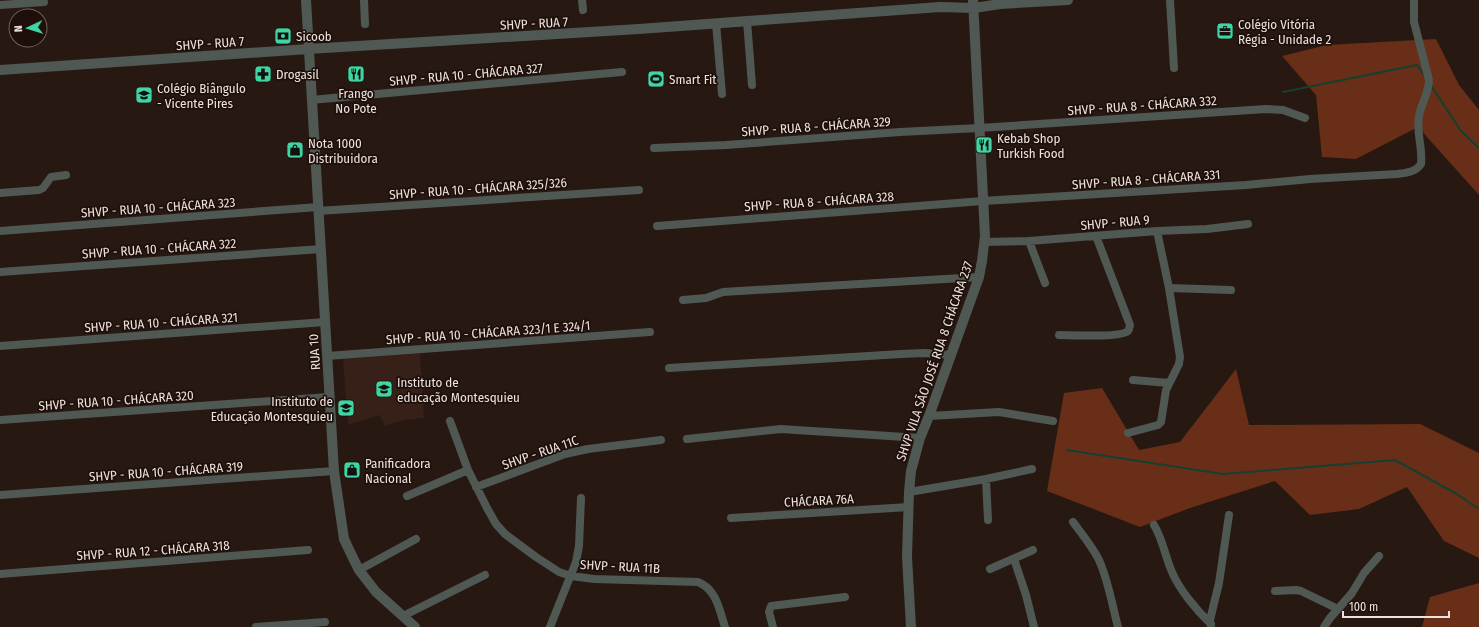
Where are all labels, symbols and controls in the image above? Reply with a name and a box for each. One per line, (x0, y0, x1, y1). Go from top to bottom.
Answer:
north arrow (8, 8, 48, 48)
street label: SHVP - RUA 7 (500, 14, 569, 33)
place label: Colégio Vitória Régia - Unidade 2 (1238, 17, 1332, 47)
office icon: Colégio Vitória Régia - Unidade 2 (1215, 21, 1235, 41)
text: N (12, 25, 25, 32)
bank icon: Sicoob (273, 26, 293, 46)
place label: Sicoob (296, 29, 332, 44)
street label: SHVP - RUA 7 (175, 34, 245, 53)
street label: SHVP - RUA 10 - CHÁCARA 327 (389, 60, 543, 89)
pharmacy icon: Drogasil (253, 64, 273, 84)
restaurant icon: Frango No Pote (346, 64, 366, 84)
place label: Drogasil (276, 67, 320, 82)
sports icon: Smart Fit (646, 69, 666, 89)
place label: Smart Fit (669, 72, 717, 87)
place label: Colégio Biângulo - Vicente Pires (157, 81, 246, 111)
school or university icon: Colégio Biângulo - Vicente Pires (134, 85, 154, 105)
place label: Frango No Pote (335, 86, 377, 116)
street label: SHVP - RUA 8 - CHÁCARA 332 (1067, 93, 1217, 118)
street label: SHVP - RUA 8 - CHÁCARA 329 (741, 114, 891, 139)
place label: Kebab Shop Turkish Food (997, 131, 1065, 161)
restaurant icon: Kebab Shop Turkish Food (974, 135, 994, 155)
place label: Nota 1000 Distribuidora (308, 136, 378, 166)
shop icon: Nota 1000 Distribuidora (285, 140, 305, 160)
street label: SHVP - RUA 8 - CHÁCARA 331 (1071, 167, 1221, 192)
street label: SHVP - RUA 10 - CHÁCARA 325/326 (389, 175, 567, 202)
street label: SHVP - RUA 8 - CHÁCARA 328 (744, 189, 894, 214)
street label: SHVP - RUA 10 - CHÁCARA 323 (80, 195, 236, 220)
street label: SHVP - RUA 9 (1080, 212, 1150, 233)
street label: SHVP - RUA 10 - CHÁCARA 322 (81, 236, 237, 261)
street label: SHVP VILA SÃO JOSÉ RUA 8 CHÁCARA 237 (893, 259, 976, 463)
street label: SHVP - RUA 10 - CHÁCARA 321 (84, 310, 238, 335)
street label: SHVP - RUA 10 - CHÁCARA 323/1 E 324/1 (385, 318, 591, 347)
street label: RUA 10 (306, 333, 323, 371)
place label: Instituto de educação Montesquieu (397, 375, 520, 405)
school or university icon: Instituto de educação Montesquieu (374, 379, 394, 399)
street label: SHVP - RUA 10 - CHÁCARA 320 (38, 388, 194, 413)
place label: Instituto de Educação Montesquieu (211, 394, 333, 424)
school or university icon: Instituto de Educação Montesquieu (336, 398, 356, 418)
street label: SHVP - RUA 11C (500, 432, 581, 473)
place label: Panificadora Nacional (365, 456, 431, 486)
street label: SHVP - RUA 10 - CHÁCARA 319 (89, 459, 244, 484)
shop icon: Panificadora Nacional (342, 460, 362, 480)
street label: CHÁCARA 76A (784, 491, 854, 510)
street label: SHVP - RUA 12 - CHÁCARA 318 (76, 538, 230, 563)
street label: SHVP - RUA 11B (580, 557, 660, 576)
scale bar (1343, 593, 1449, 619)
text: 100 m (1349, 600, 1378, 614)

